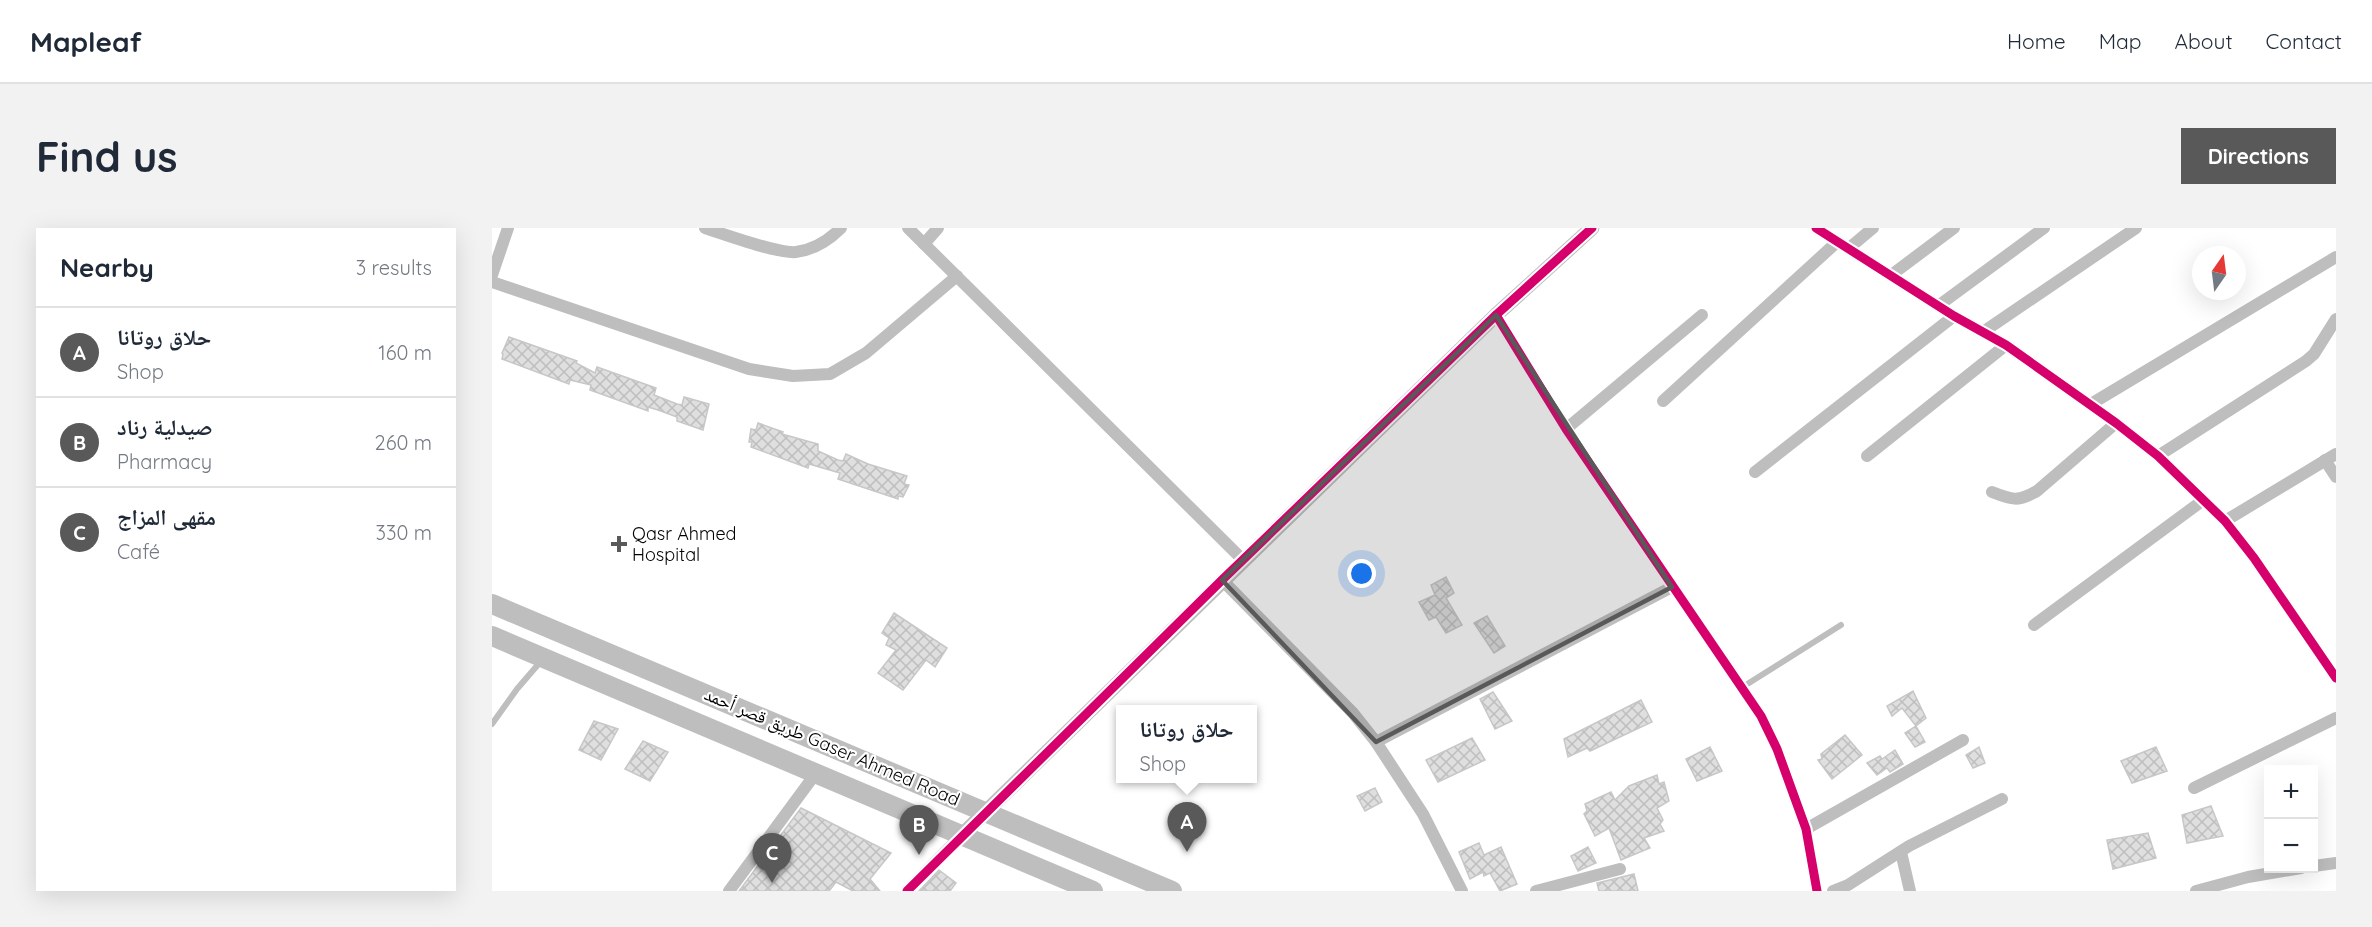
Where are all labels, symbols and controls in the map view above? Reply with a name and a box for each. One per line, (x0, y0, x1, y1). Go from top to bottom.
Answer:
text: Mapleaf (30, 24, 142, 59)
text: Home (2007, 28, 2066, 54)
text: Map (2099, 28, 2142, 54)
text: About (2175, 28, 2233, 54)
text: Contact (2266, 28, 2342, 54)
button: Directions (2181, 128, 2336, 184)
text: Find us (36, 130, 178, 183)
north arrow (2192, 246, 2246, 300)
text: Nearby (60, 251, 154, 284)
text: 3 results (356, 255, 432, 280)
text: حلاق روتانا (117, 323, 211, 351)
text: A (73, 340, 86, 365)
text: 160 m (378, 340, 432, 365)
text: Shop (117, 359, 164, 384)
text: صيدلية رناد (117, 413, 212, 441)
text: B (73, 430, 86, 455)
text: 260 m (375, 430, 432, 455)
text: Pharmacy (117, 449, 212, 474)
text: مقهى المزاج (117, 503, 216, 531)
text: C (73, 520, 86, 545)
text: 330 m (375, 520, 432, 545)
place label: Qasr Ahmed Hospital (632, 522, 737, 566)
marker: Qasr Ahmed Hospital (610, 535, 628, 553)
text: Café (117, 539, 160, 564)
your location (1347, 559, 1376, 588)
street label: طريق قصر أحمد Gaser Ahmed Road (701, 682, 963, 811)
popup (1116, 705, 1257, 783)
text: حلاق روتانا (1139, 715, 1234, 743)
text: Shop (1139, 751, 1186, 776)
map controls (2264, 765, 2318, 873)
button: + (2264, 765, 2318, 819)
pin: A (1168, 802, 1206, 852)
pin: B (900, 806, 938, 855)
button: − (2264, 819, 2318, 873)
pin: C (752, 834, 792, 883)

